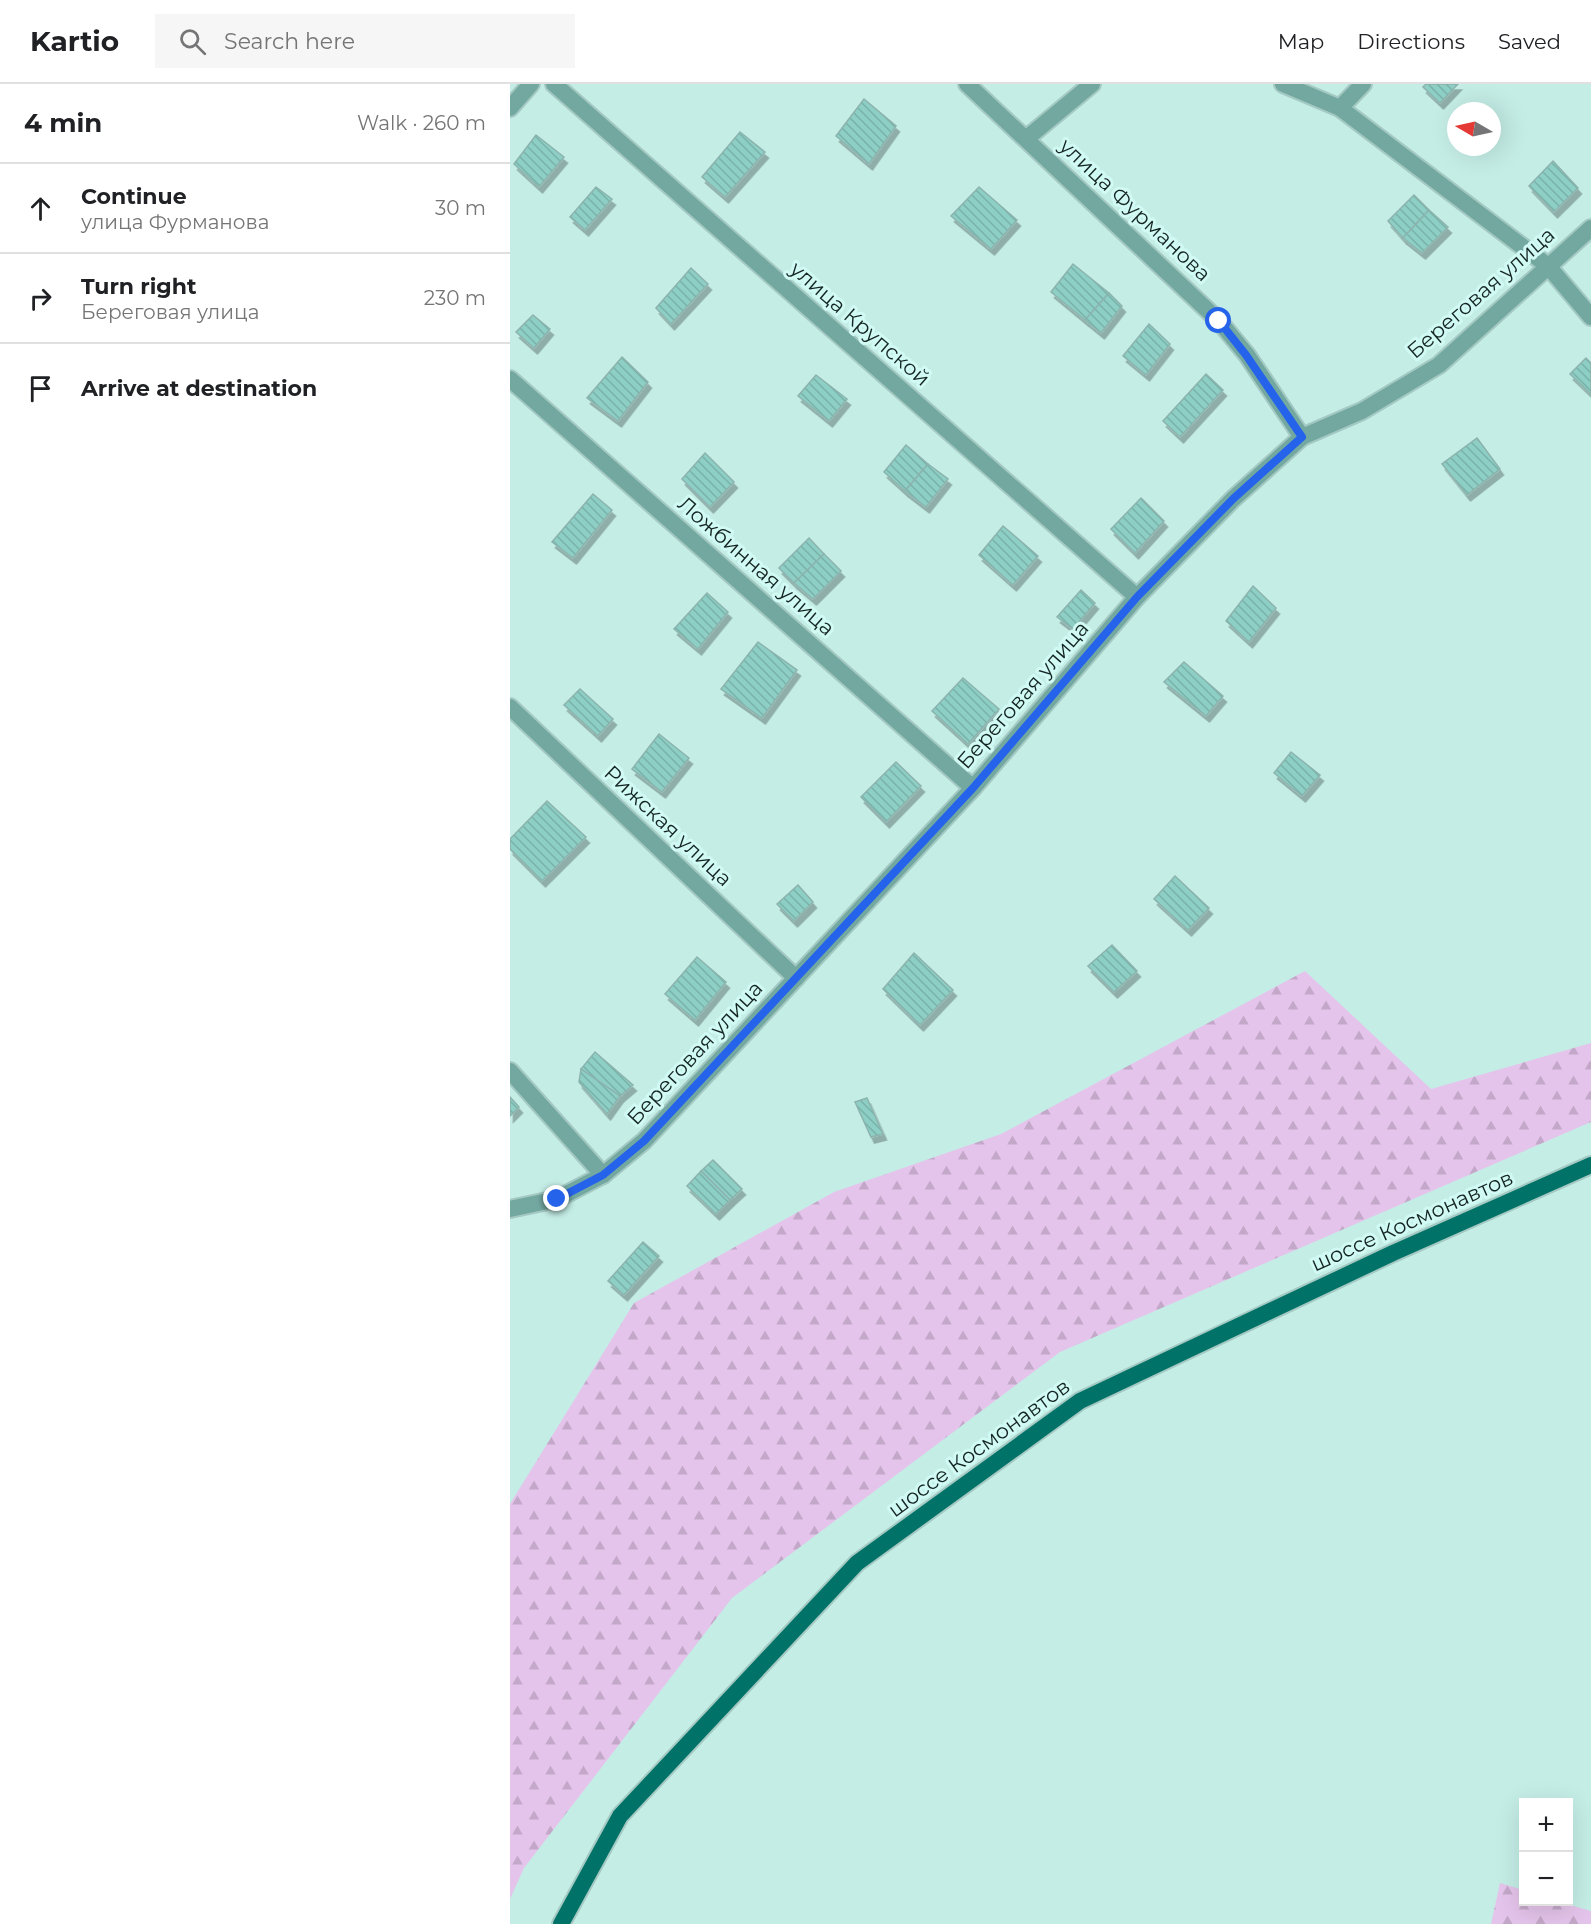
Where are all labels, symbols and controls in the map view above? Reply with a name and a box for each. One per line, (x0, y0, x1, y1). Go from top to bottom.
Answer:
search box (155, 14, 575, 68)
text: Kartio (30, 24, 119, 58)
icon: search (176, 25, 209, 58)
text: Search here (224, 28, 355, 55)
text: Map (1278, 29, 1324, 54)
text: Directions (1357, 29, 1465, 54)
text: Saved (1498, 29, 1561, 54)
north arrow (1447, 102, 1501, 156)
text: 4 min (24, 107, 102, 139)
text: Walk · 260 m (357, 111, 486, 135)
street label: улица Фурманова (1054, 132, 1216, 286)
text: Continue (81, 183, 187, 210)
icon: ahead (24, 192, 57, 225)
text: 30 m (435, 196, 486, 220)
text: улица Фурманова (81, 210, 269, 234)
street label: Береговая улица (1402, 222, 1560, 363)
street label: улица Крупской (785, 255, 935, 391)
text: Turn right (81, 273, 196, 300)
icon: right (24, 282, 57, 315)
text: 230 m (424, 286, 486, 310)
text: Береговая улица (81, 300, 259, 324)
route start (1205, 307, 1231, 333)
icon: arrive (24, 372, 57, 405)
text: Arrive at destination (81, 375, 317, 402)
street label: Ложбинная улица (673, 491, 840, 640)
street label: Береговая улица (952, 616, 1093, 774)
street label: Рижская улица (599, 760, 737, 891)
street label: Береговая улица (622, 976, 768, 1130)
street label: шоссе Космонавтов (1307, 1165, 1517, 1276)
route end (543, 1185, 569, 1211)
street label: шоссе Космонавтов (883, 1373, 1074, 1522)
map controls (1519, 1798, 1573, 1906)
button: + (1519, 1798, 1573, 1852)
button: − (1519, 1852, 1573, 1906)

